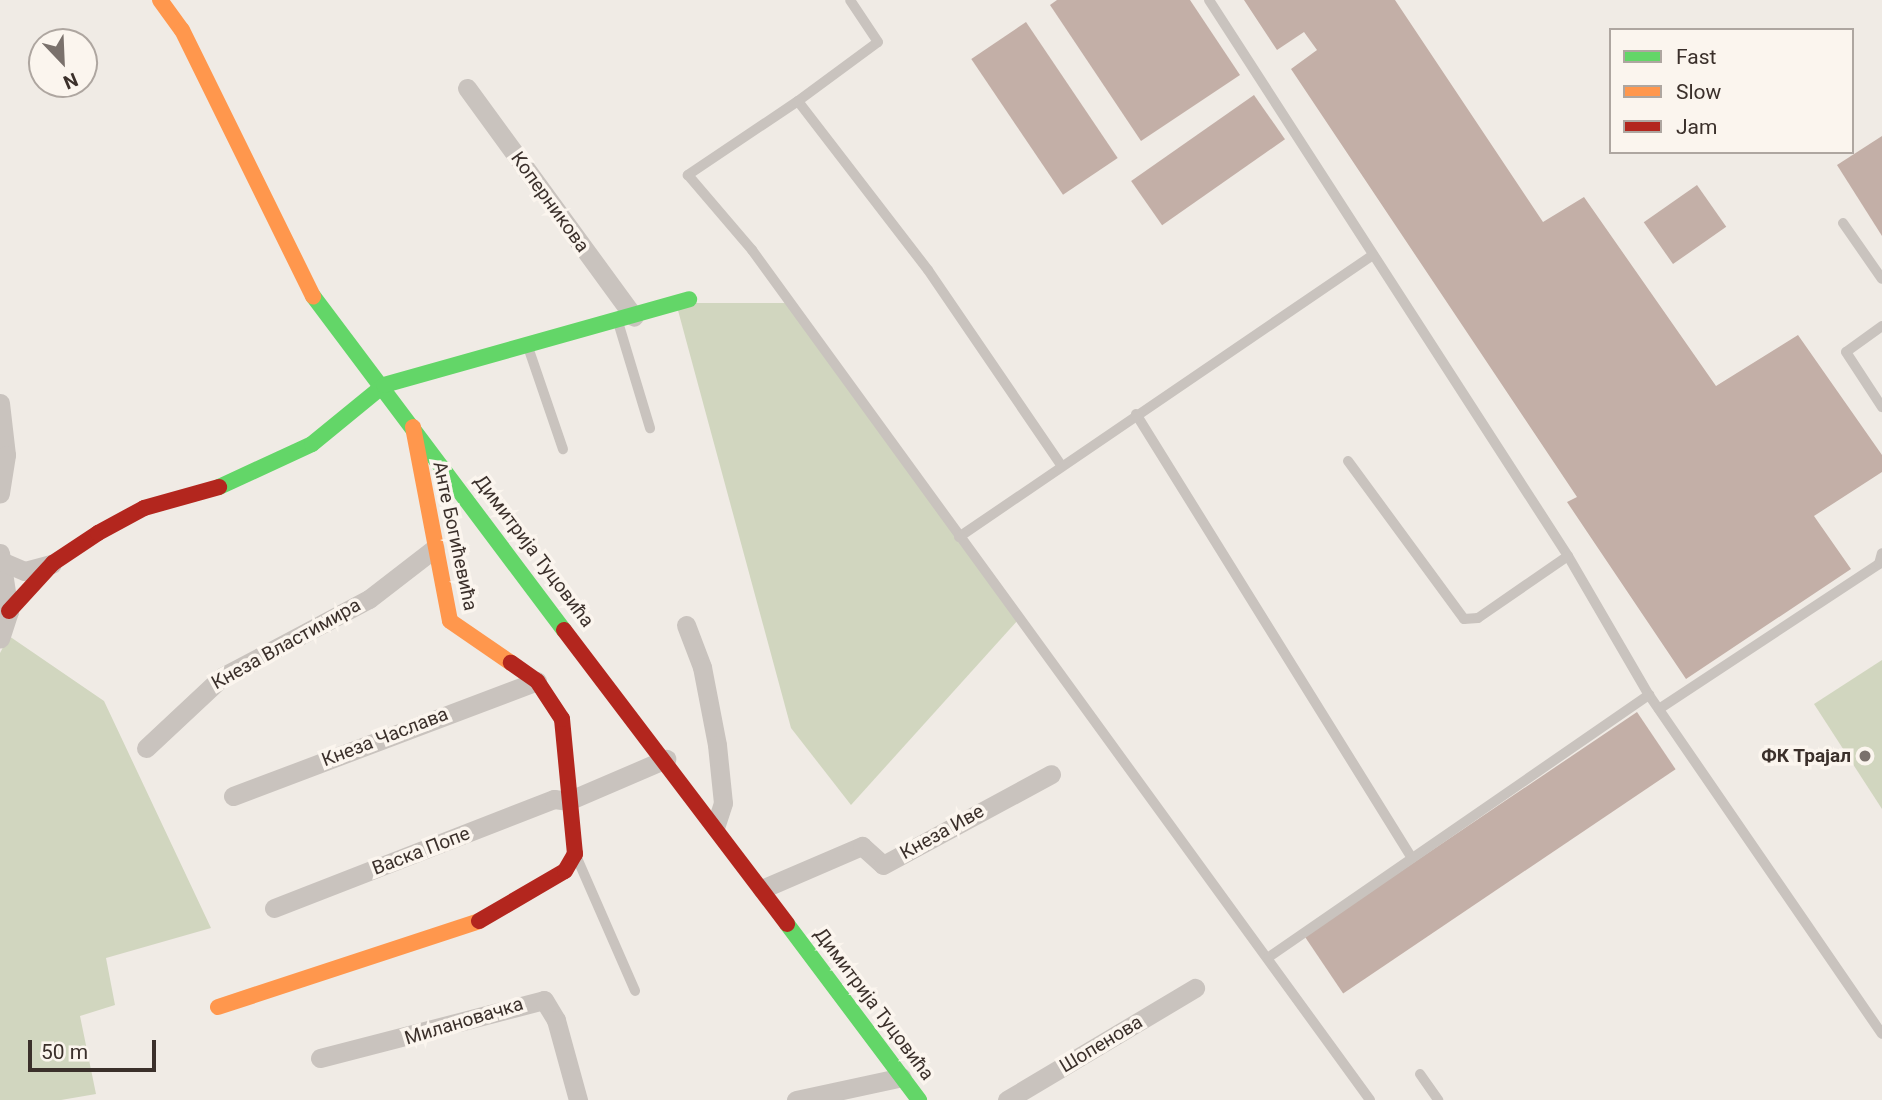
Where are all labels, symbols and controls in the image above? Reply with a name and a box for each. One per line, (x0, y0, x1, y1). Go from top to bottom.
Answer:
north arrow (28, 28, 98, 98)
legend (1609, 28, 1854, 154)
text: Fast (1676, 45, 1716, 69)
text: N (60, 68, 81, 94)
text: Slow (1676, 80, 1721, 104)
text: Jam (1676, 115, 1717, 139)
street label: Коперникова (506, 147, 594, 257)
street label: Анте Богићевића (428, 459, 482, 613)
street label: Димитрија Туцовића (469, 470, 599, 632)
street label: Кнеза Властимира (207, 594, 365, 694)
street label: Кнеза Часлава (319, 702, 451, 772)
place label: ФК Трајал (1761, 745, 1851, 767)
marker: ФК Трајал (1857, 748, 1873, 764)
street label: Кнеза Иве (896, 800, 988, 864)
street label: Васка Попе (369, 822, 473, 880)
street label: Димитрија Туцовића (809, 923, 939, 1085)
street label: Милановачка (402, 992, 526, 1050)
street label: Шопенова (1055, 1010, 1147, 1078)
scale bar (32, 1026, 159, 1070)
text: 50 m (41, 1040, 88, 1064)

